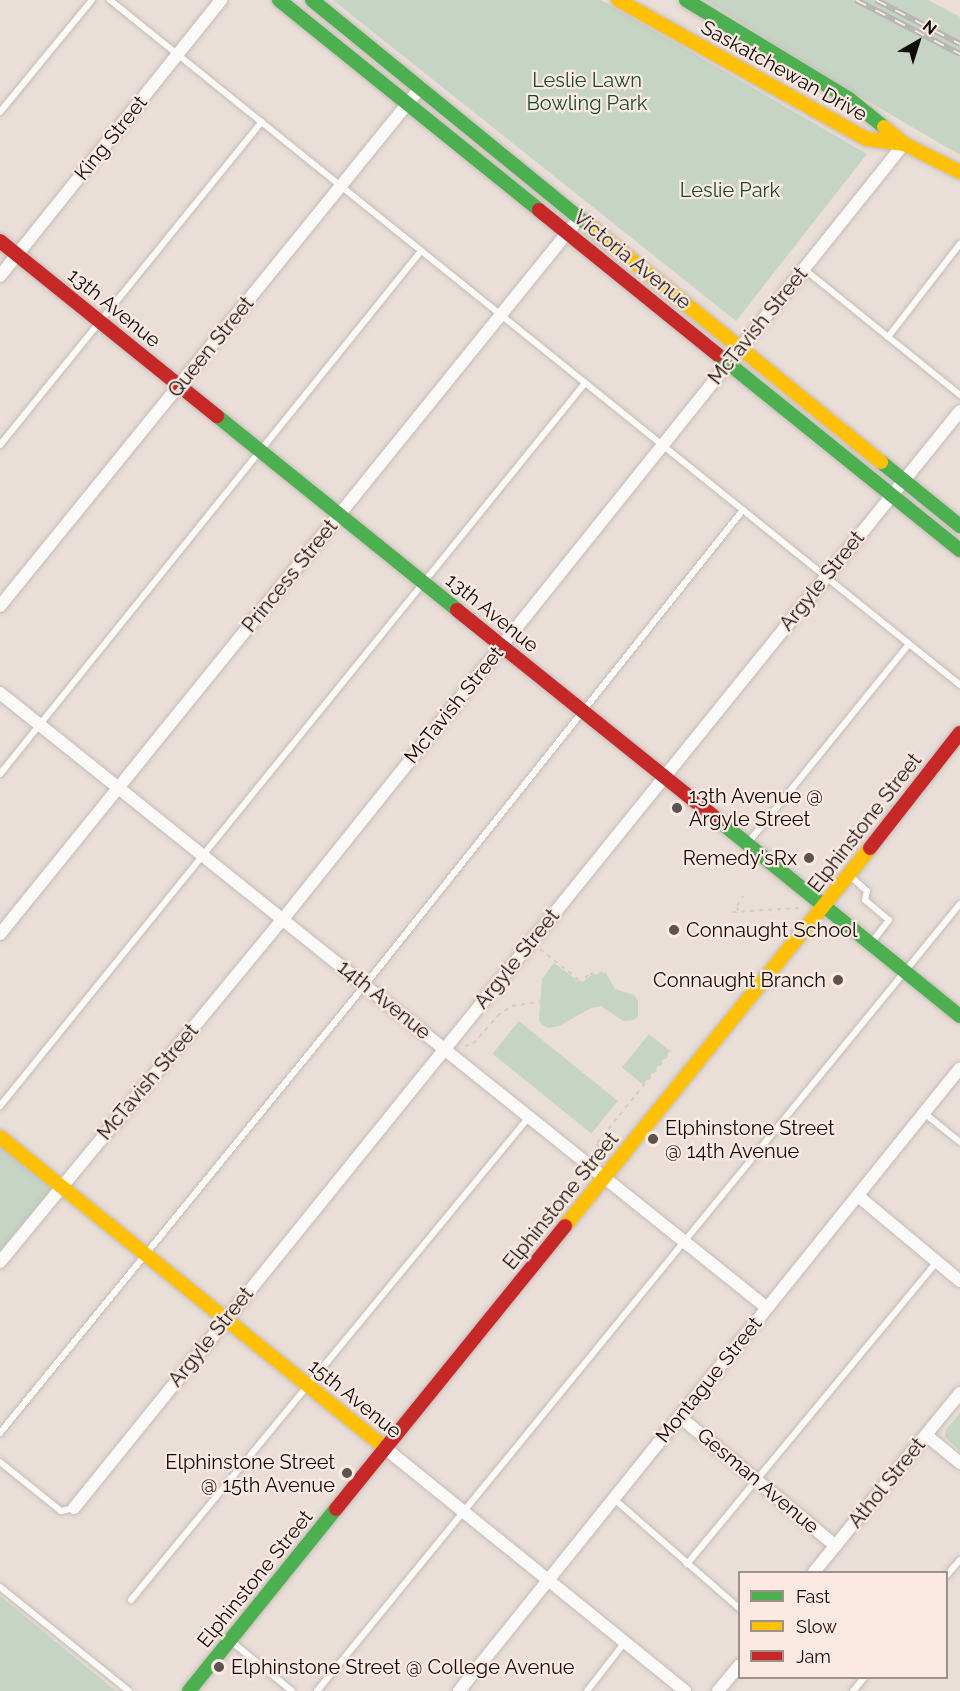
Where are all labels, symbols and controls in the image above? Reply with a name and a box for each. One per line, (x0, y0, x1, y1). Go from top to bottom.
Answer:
north arrow (888, 12, 948, 72)
street label: Saskatchewan Drive (697, 15, 871, 127)
text: N (919, 16, 940, 39)
park label: Leslie Lawn Bowling Park (527, 68, 647, 115)
street label: King Street (70, 91, 152, 185)
park label: Leslie Park (680, 178, 780, 202)
street label: Victoria Avenue (568, 205, 696, 315)
street label: 13th Avenue (63, 263, 165, 353)
street label: McTavish Street (703, 263, 813, 389)
street label: Queen Street (163, 292, 259, 402)
street label: Princess Street (237, 515, 343, 637)
street label: Argyle Street (775, 526, 869, 636)
street label: 13th Avenue (441, 568, 543, 658)
street label: McTavish Street (399, 642, 509, 768)
street label: Elphinstone Street (803, 749, 927, 897)
place label: 13th Avenue @ Argyle Street (689, 784, 824, 831)
marker: 13th Avenue @ Argyle Street (670, 801, 684, 815)
place label: Remedy'sRx (683, 846, 797, 870)
marker: Remedy'sRx (802, 851, 816, 865)
street label: Argyle Street (470, 904, 564, 1014)
place label: Connaught School (686, 918, 857, 942)
marker: Connaught School (667, 923, 681, 937)
street label: 14th Avenue (332, 955, 436, 1045)
place label: Connaught Branch (653, 968, 826, 992)
marker: Connaught Branch (831, 973, 845, 987)
street label: McTavish Street (93, 1019, 203, 1145)
place label: Elphinstone Street @ 14th Avenue (665, 1116, 835, 1163)
street label: Elphinstone Street (498, 1128, 624, 1274)
marker: Elphinstone Street @ 14th Avenue (646, 1132, 660, 1146)
street label: Argyle Street (164, 1282, 258, 1392)
street label: Montague Street (651, 1312, 767, 1448)
street label: 15th Avenue (304, 1354, 406, 1444)
street label: Gesman Avenue (692, 1423, 824, 1539)
street label: Athol Street (843, 1433, 931, 1533)
place label: Elphinstone Street @ 15th Avenue (165, 1450, 335, 1497)
marker: Elphinstone Street @ 15th Avenue (340, 1466, 354, 1480)
street label: Elphinstone Street (192, 1506, 318, 1652)
legend (738, 1571, 948, 1679)
text: Fast (796, 1586, 830, 1607)
text: Slow (796, 1616, 837, 1637)
text: Jam (796, 1646, 831, 1667)
place label: Elphinstone Street @ College Avenue (231, 1655, 575, 1679)
marker: Elphinstone Street @ College Avenue (212, 1660, 226, 1674)

